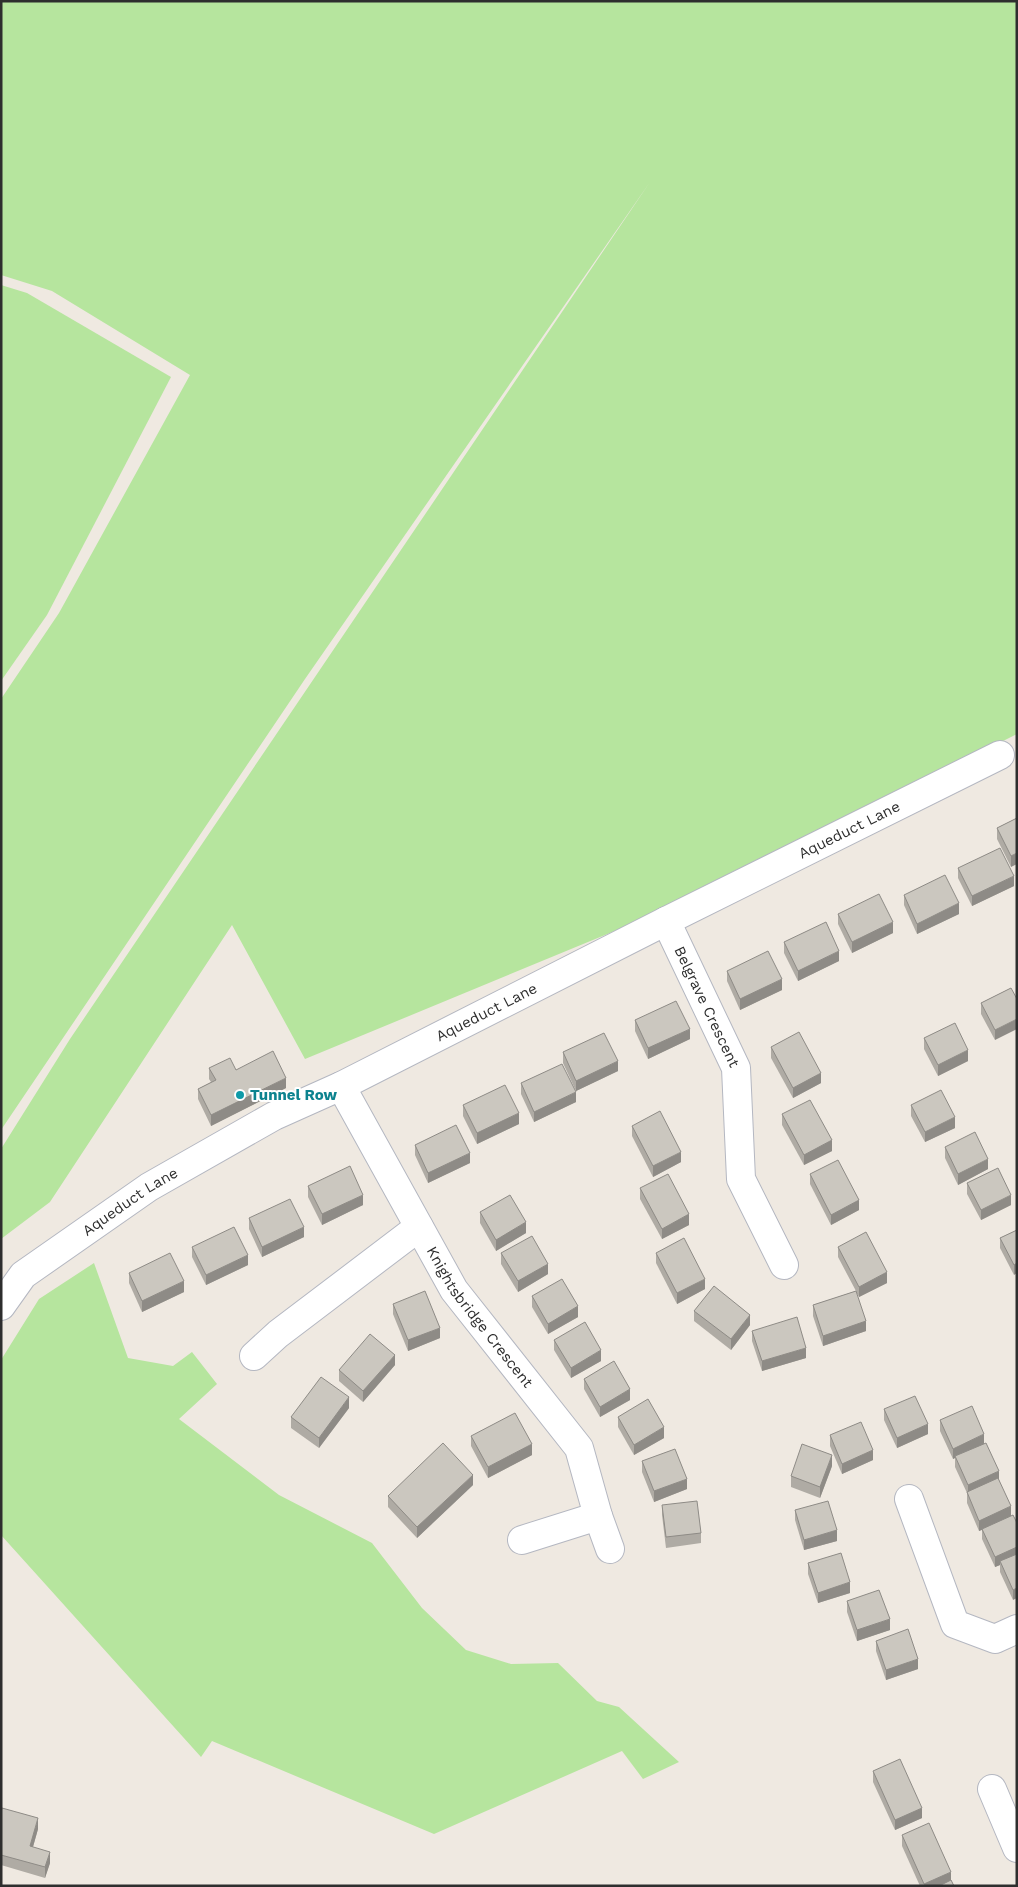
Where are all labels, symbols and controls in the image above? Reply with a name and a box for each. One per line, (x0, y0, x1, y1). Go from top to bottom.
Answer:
street label: Aqueduct Lane (796, 797, 903, 863)
street label: Belgrave Crescent (670, 943, 744, 1071)
street label: Aqueduct Lane (433, 979, 540, 1045)
place label: Tunnel Row (250, 1086, 337, 1104)
marker: Tunnel Row (234, 1089, 246, 1101)
street label: Aqueduct Lane (79, 1163, 181, 1240)
street label: Knightsbridge Crescent (423, 1243, 537, 1392)

